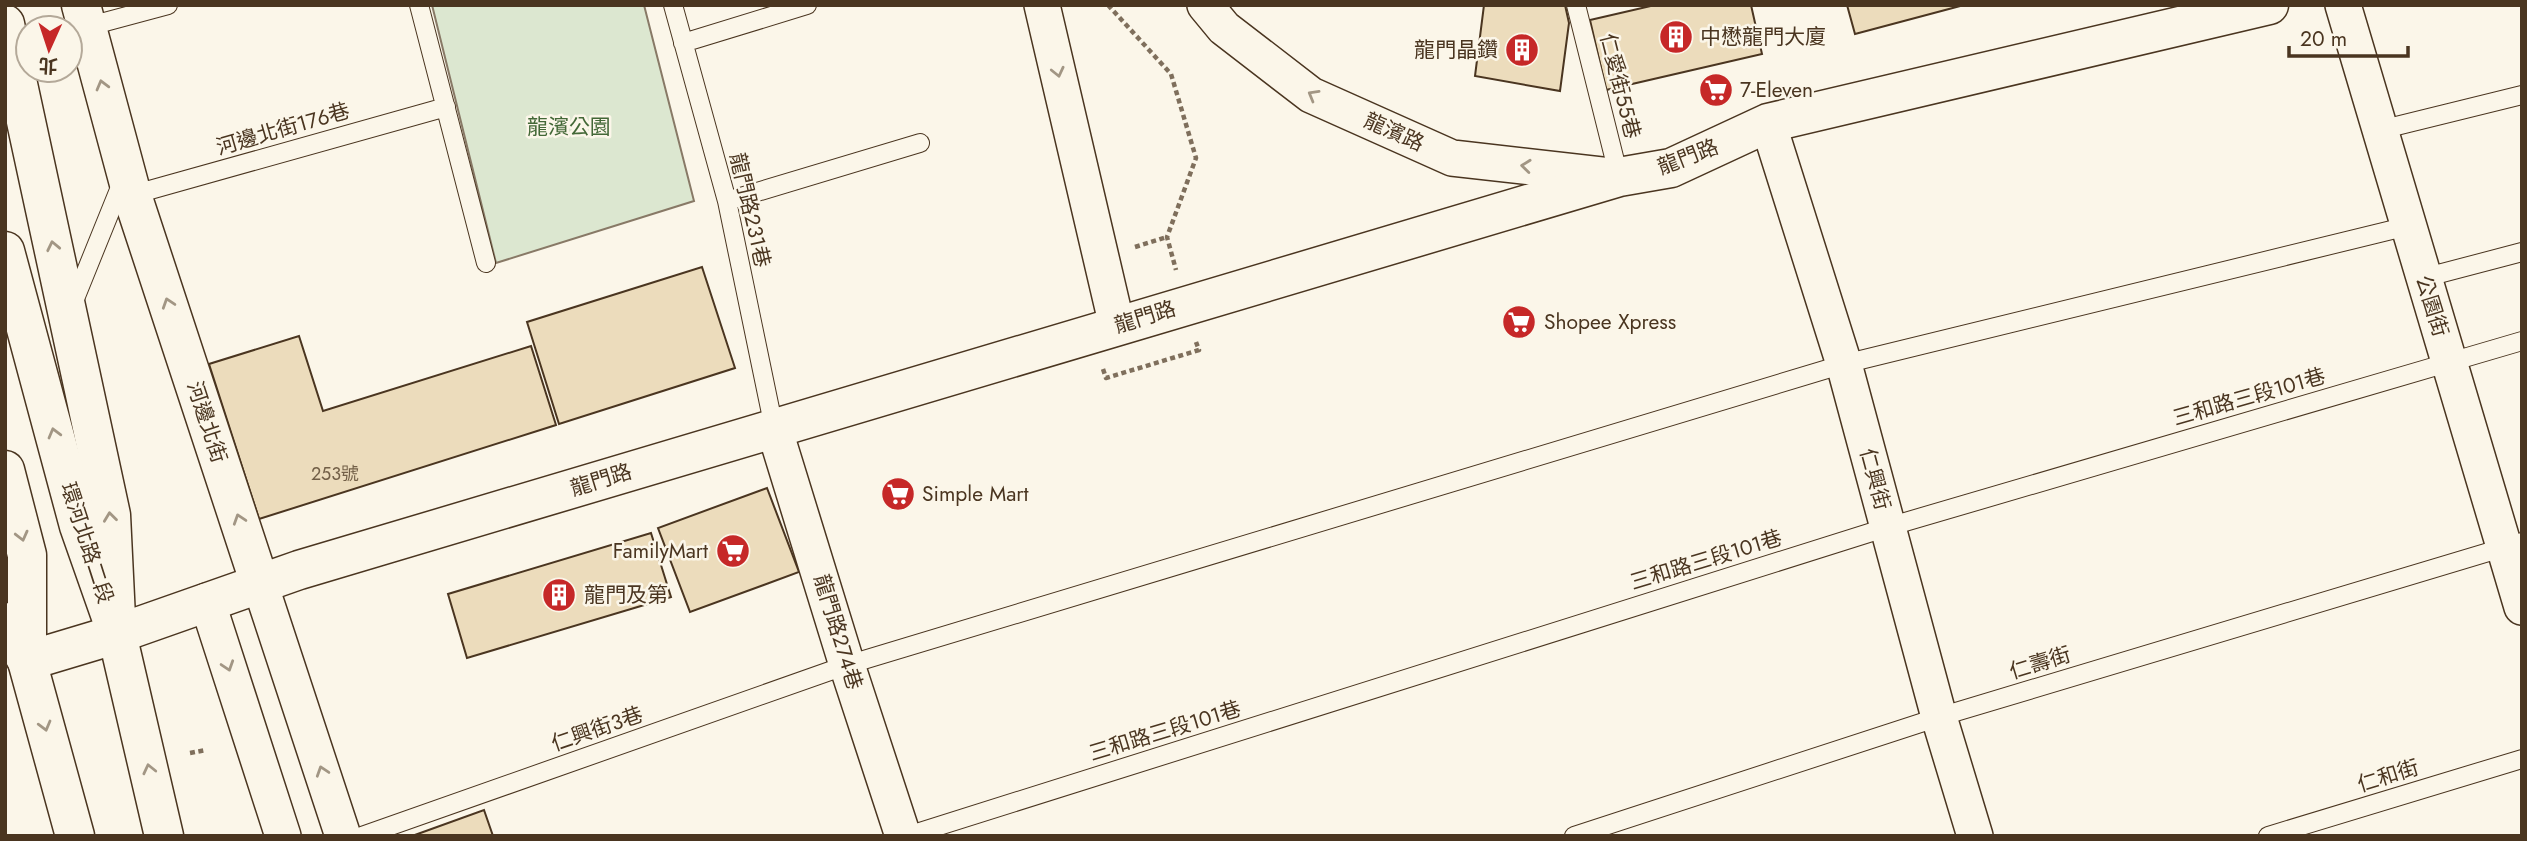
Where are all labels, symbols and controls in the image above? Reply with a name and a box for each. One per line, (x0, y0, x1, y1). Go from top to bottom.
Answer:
north arrow (14, 14, 84, 84)
scale bar (2289, 14, 2408, 58)
building icon: 中懋龍門大廈 (1657, 18, 1695, 56)
place label: 中懋龍門大廈 (1700, 22, 1826, 52)
text: 20 m (2300, 24, 2347, 54)
street label: 仁愛街55巷 (1592, 30, 1648, 142)
building icon: 龍門晶鑽 (1503, 31, 1541, 69)
place label: 龍門晶鑽 (1414, 35, 1498, 65)
text: 北 (38, 51, 58, 79)
one-way arrow (1049, 66, 1064, 78)
supermarket icon: 7-Eleven (1697, 71, 1735, 109)
place label: 7-Eleven (1740, 75, 1813, 105)
one-way arrow (96, 79, 110, 91)
one-way arrow (1308, 90, 1321, 103)
street label: 河邊北街176巷 (213, 96, 353, 162)
street label: 龍濱路 (1359, 105, 1429, 159)
park label: 龍濱公園 (527, 112, 611, 142)
street label: 龍門路 (1653, 132, 1723, 182)
street label: 龍門路231巷 (722, 150, 778, 270)
one-way arrow (1521, 159, 1532, 174)
one-way arrow (47, 240, 61, 252)
street label: 公園街 (2408, 271, 2456, 341)
street label: 龍門路 (1110, 293, 1180, 341)
one-way arrow (162, 297, 176, 310)
supermarket icon: Shopee Xpress (1500, 303, 1538, 341)
place label: Shopee Xpress (1544, 307, 1676, 337)
street label: 三和路三段101巷 (2169, 361, 2329, 433)
street label: 河邊北街 (180, 377, 234, 467)
one-way arrow (48, 427, 62, 439)
street label: 仁興街 (1852, 445, 1898, 513)
street label: 龍門路 (566, 456, 636, 504)
house number: 253號 (311, 461, 359, 487)
supermarket icon: Simple Mart (879, 475, 917, 513)
street label: 環河北路二段 (53, 478, 121, 608)
place label: Simple Mart (922, 479, 1029, 509)
one-way arrow (103, 511, 118, 523)
one-way arrow (233, 513, 247, 526)
street label: 三和路三段101巷 (1626, 523, 1786, 597)
one-way arrow (14, 530, 28, 542)
supermarket icon: FamilyMart (714, 532, 752, 570)
place label: FamilyMart (613, 536, 708, 566)
street label: 龍門路274巷 (806, 571, 870, 693)
building icon: 龍門及第 (540, 576, 578, 614)
place label: 龍門及第 (584, 580, 668, 610)
street label: 仁壽街 (2005, 639, 2075, 687)
one-way arrow (220, 660, 234, 672)
street label: 三和路三段101巷 (1085, 694, 1245, 768)
street label: 仁興街3巷 (547, 699, 647, 759)
one-way arrow (37, 720, 52, 732)
street label: 仁和街 (2353, 752, 2423, 800)
one-way arrow (142, 763, 157, 775)
one-way arrow (315, 765, 330, 777)

